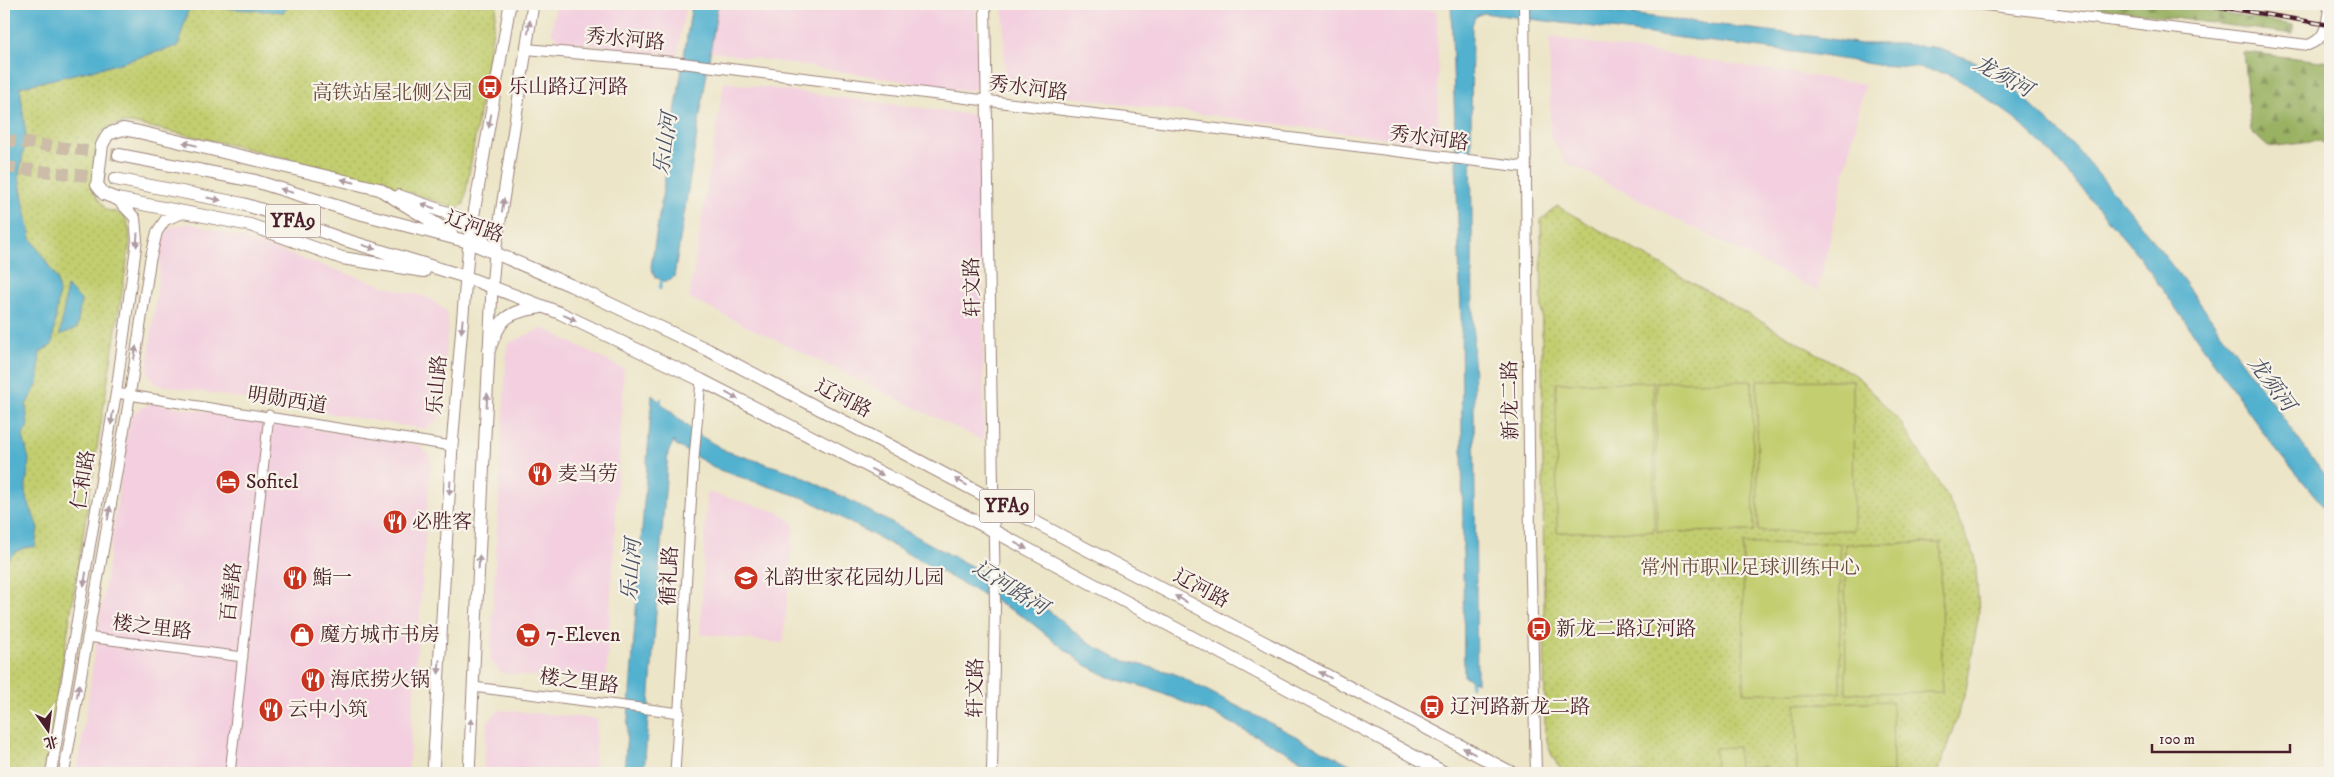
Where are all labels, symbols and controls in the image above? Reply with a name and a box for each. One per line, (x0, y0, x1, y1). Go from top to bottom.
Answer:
one-way arrow (525, 18, 533, 34)
street label: 秀水河路 (584, 24, 666, 56)
water label: 龙须河 (1969, 50, 2040, 106)
street label: 秀水河路 (987, 72, 1069, 106)
bus stop icon: 乐山路辽河路 (477, 74, 503, 100)
place label: 乐山路辽河路 (508, 75, 628, 100)
park label: 高铁站屋北侧公园 (312, 81, 472, 106)
water label: 乐山河 (649, 107, 684, 177)
one-way arrow (485, 113, 493, 129)
street label: 秀水河路 (1388, 122, 1470, 156)
one-way arrow (183, 140, 198, 148)
one-way arrow (341, 177, 356, 185)
one-way arrow (280, 186, 295, 194)
one-way arrow (207, 195, 223, 203)
one-way arrow (499, 196, 507, 212)
one-way arrow (420, 202, 435, 210)
road number: YFA9 (266, 205, 320, 238)
street label: 辽河路 (442, 205, 506, 249)
one-way arrow (132, 233, 140, 249)
one-way arrow (362, 244, 377, 252)
street label: 轩文路 (960, 257, 986, 317)
one-way arrow (563, 314, 577, 322)
one-way arrow (458, 318, 466, 334)
one-way arrow (132, 345, 140, 361)
water label: 龙须河 (2242, 351, 2303, 420)
street label: 乐山路 (423, 354, 453, 416)
street label: 新龙二路 (1498, 360, 1524, 440)
street label: 辽河路 (811, 374, 875, 424)
street label: 明勋西道 (246, 382, 328, 420)
one-way arrow (483, 392, 491, 408)
one-way arrow (726, 392, 739, 401)
one-way arrow (108, 411, 116, 427)
street label: 仁和路 (67, 448, 101, 512)
restaurant icon: 麦当劳 (527, 461, 553, 487)
place label: 麦当劳 (558, 462, 618, 487)
one-way arrow (869, 467, 884, 476)
hotel icon: Sofitel (215, 469, 241, 495)
place label: Sofitel (246, 470, 298, 495)
one-way arrow (953, 478, 968, 486)
one-way arrow (445, 480, 453, 496)
road number: YFA9 (980, 490, 1034, 522)
one-way arrow (105, 505, 113, 521)
restaurant icon: 必胜客 (382, 509, 408, 535)
place label: 必胜客 (412, 510, 472, 535)
water label: 乐山河 (617, 534, 647, 602)
one-way arrow (1014, 541, 1028, 550)
street label: 循礼路 (656, 545, 684, 607)
one-way arrow (475, 554, 483, 570)
water label: 辽河路河 (967, 555, 1056, 623)
park label: 常州市职业足球训练中心 (1640, 556, 1860, 581)
street label: 百善路 (216, 561, 248, 623)
street label: 辽河路 (1169, 564, 1233, 614)
restaurant icon: 鮨一 (282, 565, 308, 591)
school or university icon: 礼韵世家花园幼儿园 (733, 565, 759, 591)
place label: 鮨一 (312, 566, 352, 591)
place label: 礼韵世家花园幼儿园 (764, 566, 944, 591)
one-way arrow (81, 571, 89, 587)
one-way arrow (1174, 595, 1189, 603)
street label: 楼之里路 (111, 611, 193, 645)
bus stop icon: 新龙二路辽河路 (1526, 616, 1552, 642)
place label: 新龙二路辽河路 (1556, 617, 1696, 642)
shop icon: 魔方城市书房 (289, 622, 315, 648)
supermarket icon: 7-Eleven (515, 622, 541, 648)
place label: 魔方城市书房 (320, 623, 440, 648)
place label: 7-Eleven (546, 623, 621, 648)
street label: 轩文路 (963, 658, 989, 718)
one-way arrow (435, 660, 443, 676)
street label: 楼之里路 (538, 665, 620, 699)
restaurant icon: 海底捞火锅 (300, 667, 326, 693)
place label: 海底捞火锅 (330, 668, 430, 693)
one-way arrow (1317, 671, 1332, 679)
one-way arrow (74, 682, 82, 698)
bus stop icon: 辽河路新龙二路 (1419, 694, 1445, 720)
place label: 辽河路新龙二路 (1450, 695, 1590, 720)
restaurant icon: 云中小筑 (258, 697, 284, 723)
place label: 云中小筑 (288, 698, 368, 723)
north arrow (22, 704, 72, 754)
one-way arrow (468, 716, 476, 732)
scale bar (2152, 722, 2289, 754)
text: 100 m (2159, 730, 2195, 749)
text: 北 (42, 731, 60, 752)
one-way arrow (1461, 747, 1476, 755)

